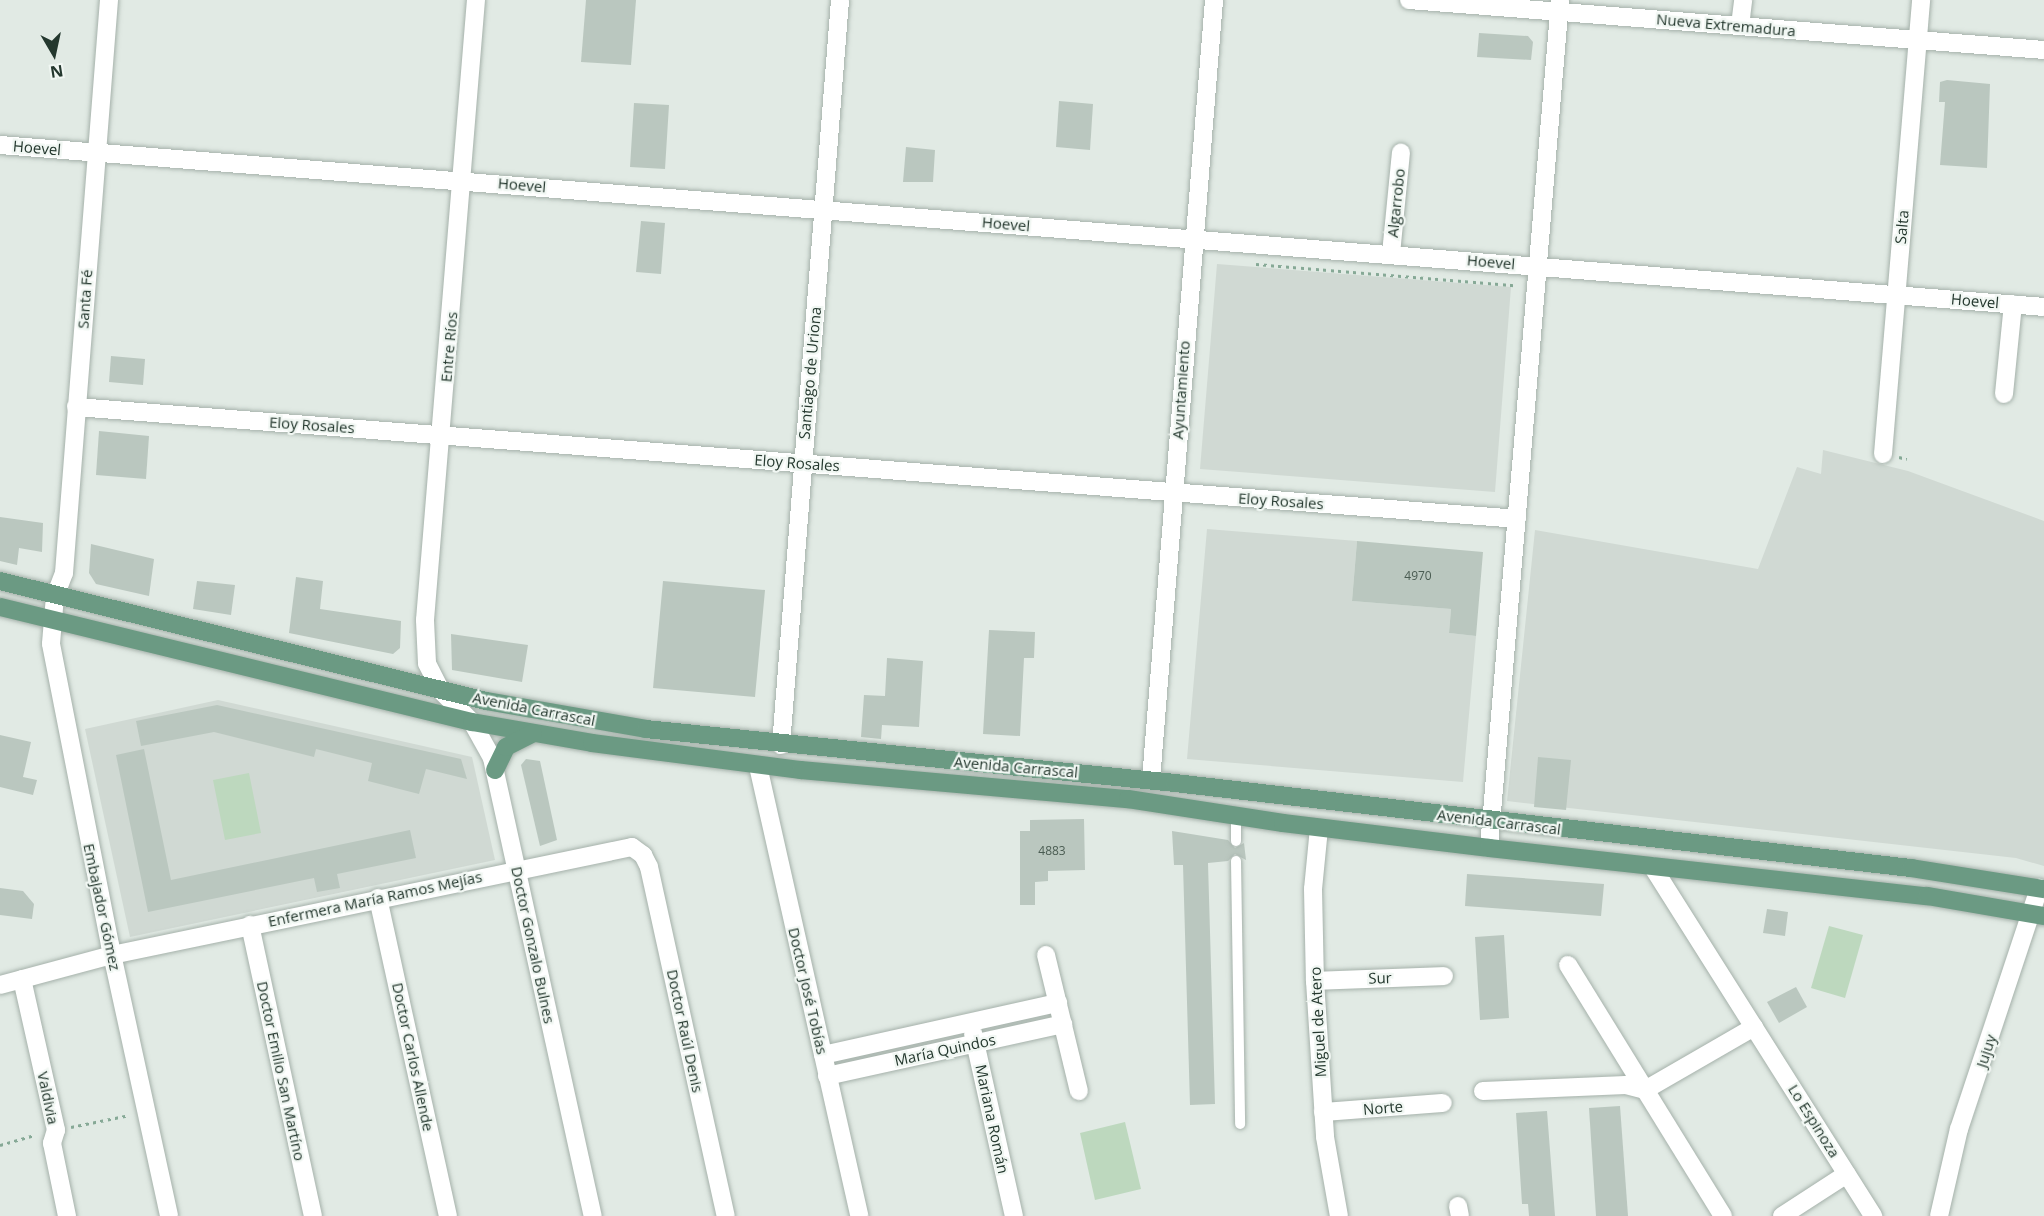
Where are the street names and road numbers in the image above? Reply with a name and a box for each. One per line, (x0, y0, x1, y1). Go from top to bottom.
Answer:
street label: Nueva Extremadura (1656, 10, 1796, 40)
street label: Hoevel (12, 137, 62, 159)
street label: Algarrobo (1383, 168, 1409, 238)
street label: Hoevel (497, 174, 547, 196)
street label: Salta (1892, 209, 1912, 245)
street label: Hoevel (981, 213, 1031, 235)
street label: Hoevel (1466, 251, 1516, 273)
street label: Santa Fé (74, 269, 96, 329)
street label: Hoevel (1950, 290, 2000, 312)
street label: Santiago de Uriona (795, 306, 825, 440)
street label: Entre Ríos (437, 311, 461, 383)
street label: Ayuntamiento (1169, 340, 1193, 440)
street label: Eloy Rosales (269, 413, 355, 437)
street label: Eloy Rosales (754, 451, 840, 475)
street label: Eloy Rosales (1238, 489, 1324, 513)
street label: Avenida Carrascal (471, 688, 597, 730)
street label: Avenida Carrascal (953, 753, 1079, 781)
street label: Avenida Carrascal (1436, 805, 1562, 839)
street label: Embajador Gómez (80, 842, 124, 972)
street label: Doctor Gonzalo Bulnes (508, 865, 558, 1025)
street label: Enfermera María Ramos Mejías (266, 868, 484, 930)
street label: Doctor José Tobías (785, 926, 831, 1056)
street label: Miguel de Atero (1306, 966, 1330, 1078)
street label: Doctor Raúl Denis (663, 968, 707, 1094)
street label: Sur (1368, 969, 1392, 987)
street label: Doctor Emilio San Martíno (253, 980, 309, 1162)
street label: Doctor Carlos Allende (388, 981, 438, 1133)
street label: María Quindos (893, 1030, 997, 1070)
street label: Jujuy (1972, 1032, 2000, 1070)
street label: Mariana Román (972, 1063, 1012, 1175)
street label: Valdivia (34, 1070, 62, 1126)
street label: Lo Espinoza (1784, 1081, 1844, 1161)
street label: Norte (1362, 1097, 1404, 1119)

